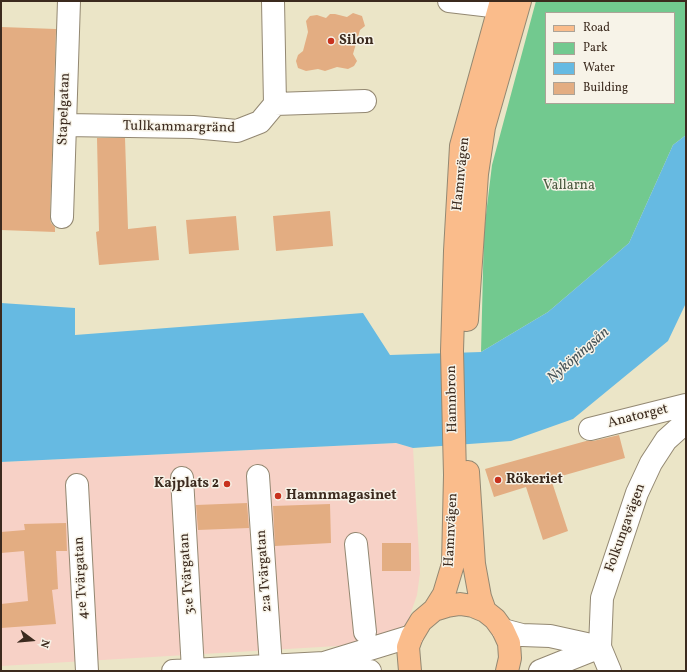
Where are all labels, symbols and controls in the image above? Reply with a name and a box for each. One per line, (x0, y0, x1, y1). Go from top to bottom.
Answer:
legend (545, 12, 675, 104)
text: Road (583, 20, 610, 36)
place label: Silon (339, 33, 374, 49)
marker: Silon (326, 36, 336, 46)
text: Park (583, 40, 608, 56)
text: Water (583, 60, 615, 76)
street label: Stapelgatan (55, 72, 75, 146)
text: Building (583, 80, 628, 96)
street label: Tullkammargränd (123, 119, 235, 137)
street label: Hamnvägen (450, 136, 474, 212)
park label: Vallarna (543, 178, 595, 194)
water label: Nyköpingsån (544, 324, 614, 388)
street label: Hamnbron (444, 365, 462, 433)
street label: Anatorget (606, 401, 670, 433)
place label: Rökeriet (506, 472, 563, 488)
marker: Rökeriet (493, 475, 503, 485)
place label: Kajplats 2 (154, 476, 219, 492)
marker: Kajplats 2 (222, 479, 232, 489)
street label: Folkungavägen (602, 482, 650, 574)
place label: Hamnmagasinet (286, 488, 397, 504)
marker: Hamnmagasinet (273, 491, 283, 501)
street label: Hamnvägen (442, 493, 462, 567)
street label: 2:a Tvärgatan (254, 529, 276, 613)
street label: 3:e Tvärgatan (177, 533, 199, 615)
street label: 4:e Tvärgatan (71, 536, 93, 620)
north arrow (12, 620, 52, 660)
text: N (36, 638, 52, 649)

